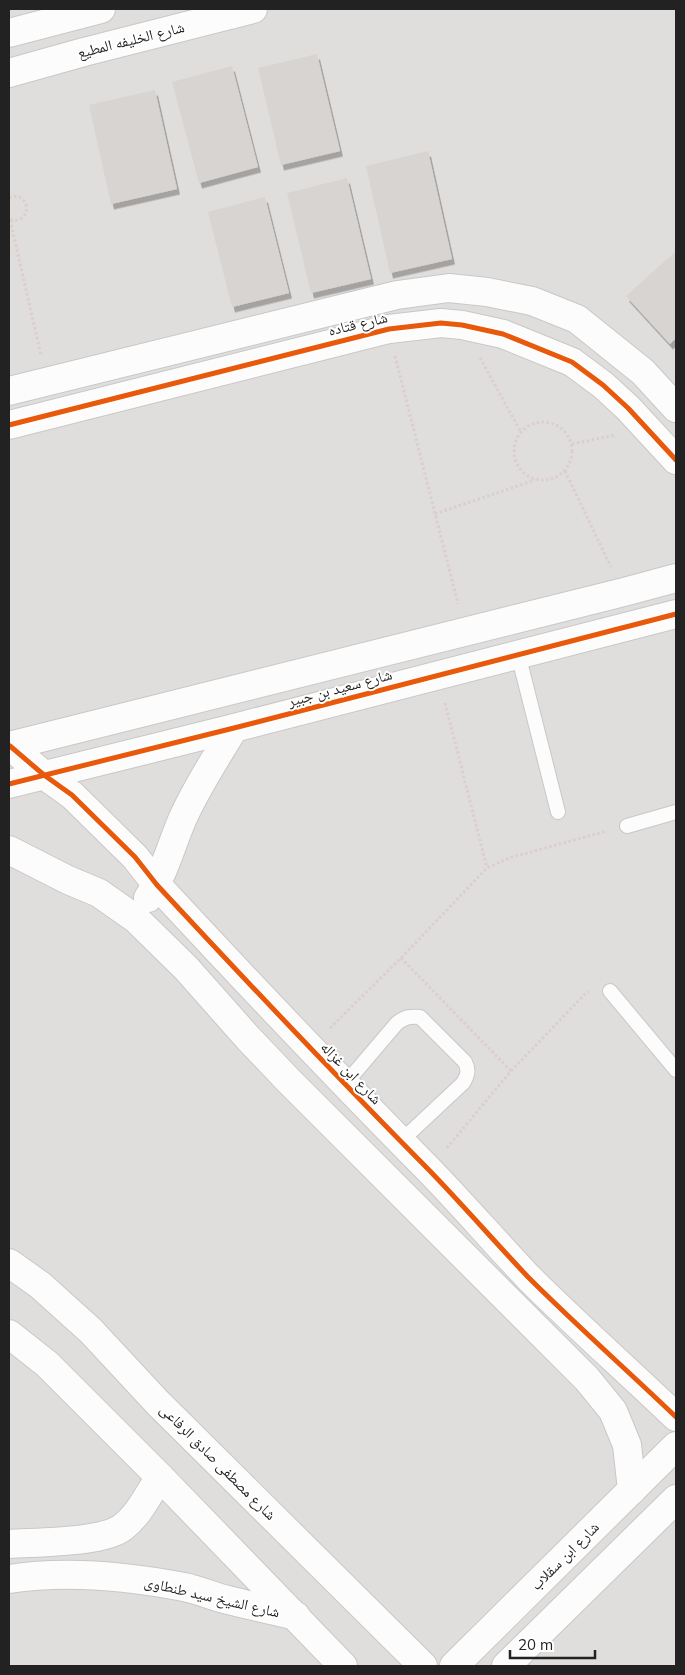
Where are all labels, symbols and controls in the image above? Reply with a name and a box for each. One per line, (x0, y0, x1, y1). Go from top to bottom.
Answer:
street label: شارع الخليفه المطيع (75, 17, 187, 63)
street label: شارع قتاده (326, 307, 390, 341)
street label: شارع سعيد بن جبير (285, 664, 394, 712)
street label: شارع ابن غزاله (316, 1037, 386, 1109)
street label: شارع مصطفى صادق الرفاعى (156, 1400, 281, 1525)
street label: شارع ابن سقلاب (526, 1517, 604, 1595)
street label: شارع الشيخ سيد طنطاوى (142, 1572, 282, 1622)
scale bar (510, 1628, 595, 1660)
text: 20 m (518, 1635, 553, 1654)

